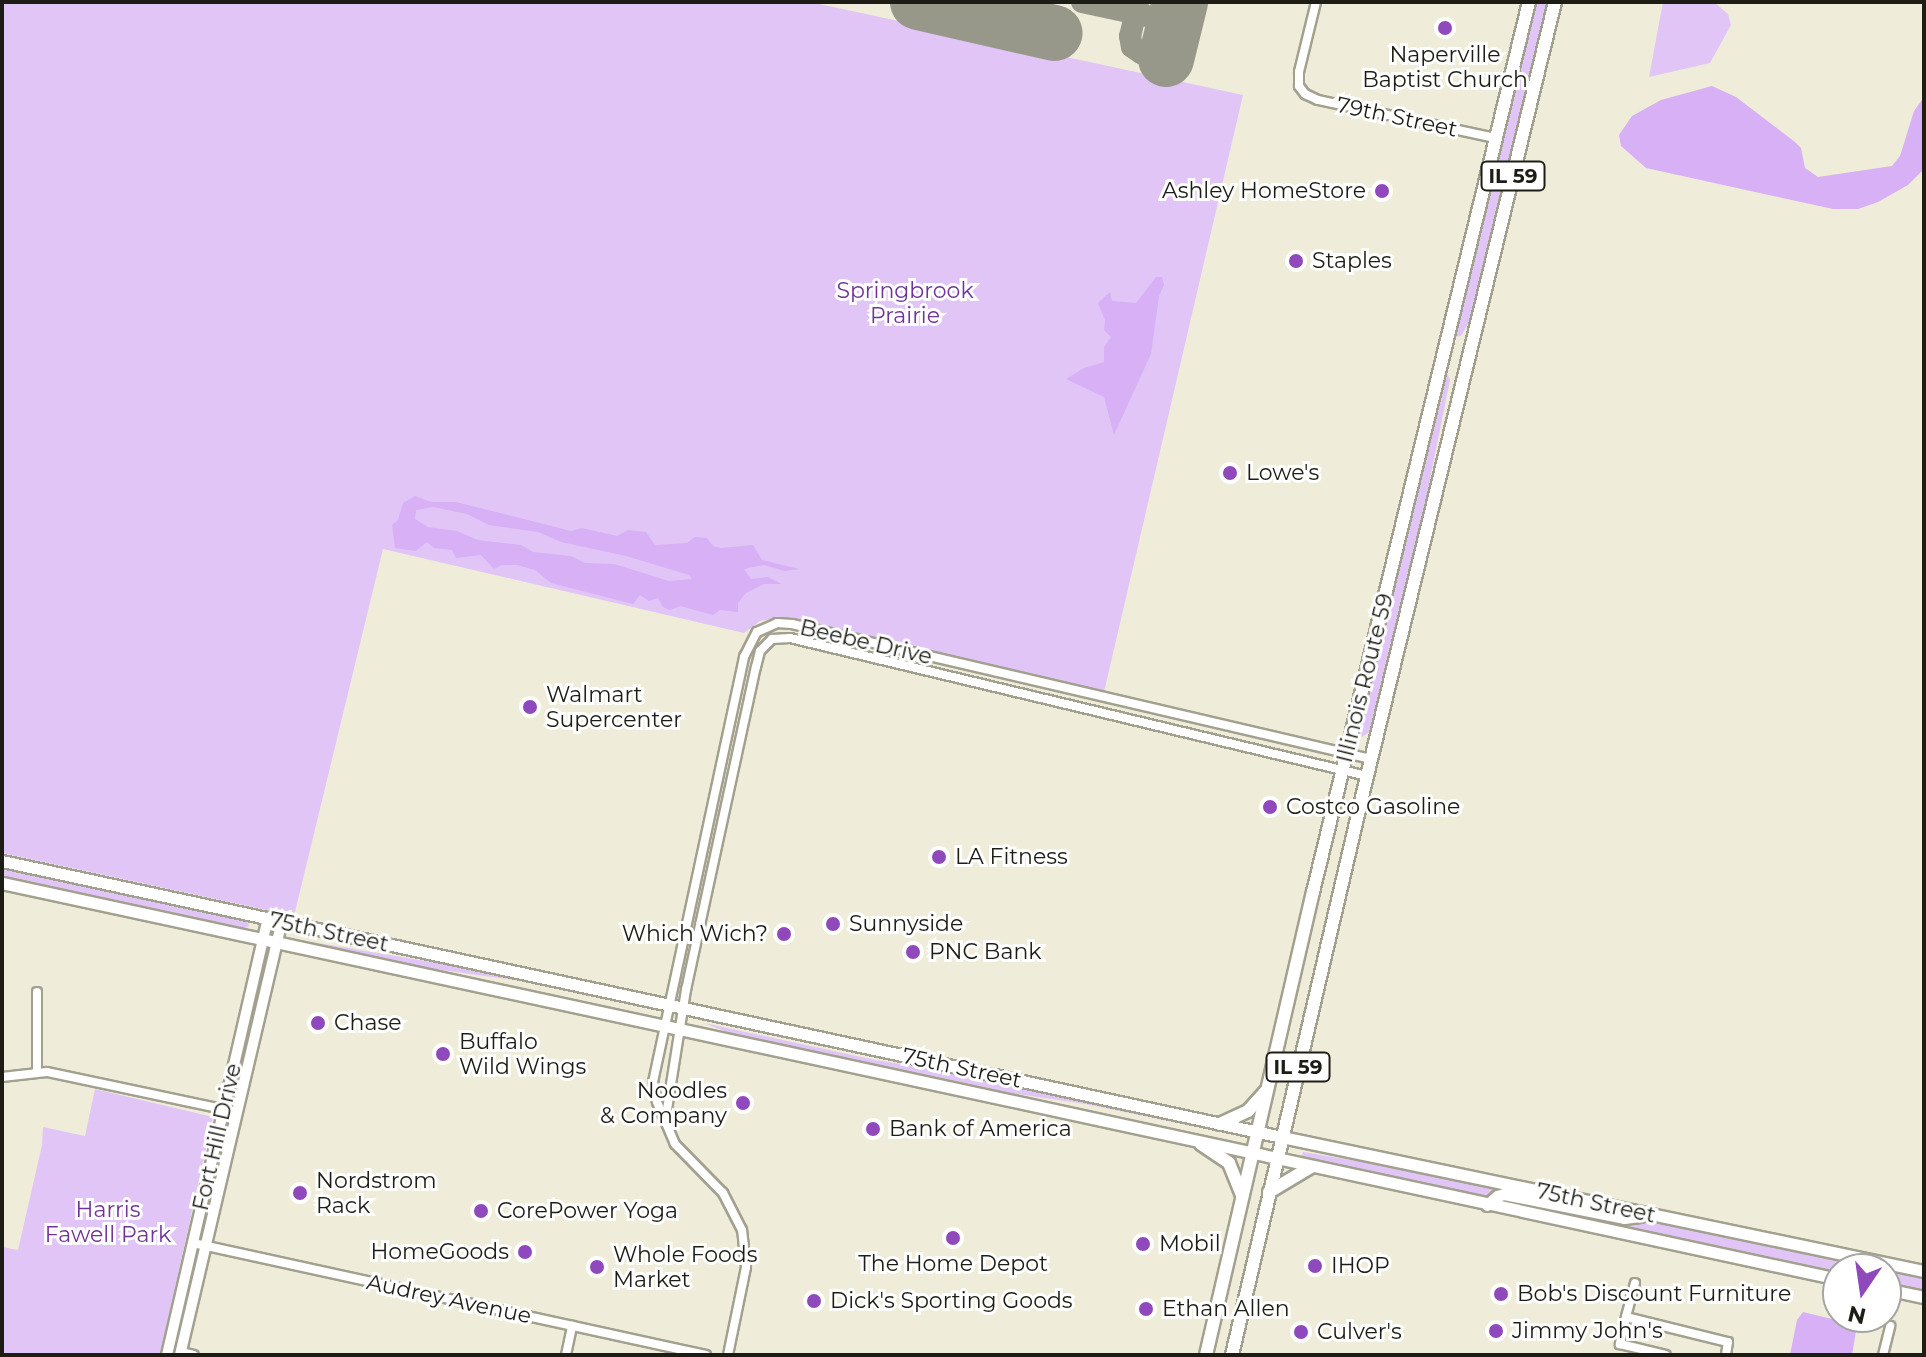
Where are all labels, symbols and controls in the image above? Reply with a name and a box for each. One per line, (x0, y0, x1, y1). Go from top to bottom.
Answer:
marker: Naperville Baptist Church (1436, 19, 1454, 37)
place label: Naperville Baptist Church (1362, 41, 1528, 92)
street label: 79th Street (1334, 91, 1460, 143)
road number: IL 59 (1479, 160, 1547, 192)
place label: Ashley HomeStore (1162, 178, 1366, 204)
marker: Ashley HomeStore (1373, 182, 1391, 200)
place label: Staples (1312, 248, 1392, 274)
marker: Staples (1287, 252, 1305, 270)
park label: Springbrook Prairie (836, 277, 974, 328)
place label: Lowe's (1246, 460, 1319, 486)
marker: Lowe's (1221, 464, 1239, 482)
street label: Illinois Route 59 (1331, 591, 1399, 765)
street label: Beebe Drive (797, 614, 935, 670)
place label: Walmart Supercenter (546, 681, 682, 732)
marker: Walmart Supercenter (521, 698, 539, 716)
place label: Costco Gasoline (1286, 794, 1460, 820)
marker: Costco Gasoline (1261, 798, 1279, 816)
place label: LA Fitness (955, 844, 1068, 870)
marker: LA Fitness (930, 848, 948, 866)
street label: 75th Street (267, 907, 391, 957)
place label: Sunnyside (849, 911, 963, 937)
marker: Sunnyside (824, 915, 842, 933)
place label: Which Wich? (622, 921, 768, 947)
marker: Which Wich? (775, 925, 793, 943)
place label: PNC Bank (929, 939, 1041, 965)
marker: PNC Bank (904, 943, 922, 961)
place label: Chase (334, 1010, 401, 1036)
marker: Chase (309, 1014, 327, 1032)
place label: Buffalo Wild Wings (459, 1028, 586, 1080)
street label: 75th Street (900, 1043, 1024, 1093)
marker: Buffalo Wild Wings (434, 1045, 452, 1063)
road number: IL 59 (1264, 1051, 1332, 1083)
street label: Fort Hill Drive (187, 1061, 247, 1213)
place label: Noodles & Company (600, 1077, 727, 1128)
marker: Noodles & Company (734, 1094, 752, 1112)
place label: Bank of America (889, 1116, 1072, 1142)
marker: Bank of America (864, 1120, 882, 1138)
place label: Nordstrom Rack (316, 1167, 436, 1218)
street label: 75th Street (1534, 1178, 1658, 1228)
marker: Nordstrom Rack (291, 1184, 309, 1202)
park label: Harris Fawell Park (45, 1196, 171, 1248)
place label: CorePower Yoga (497, 1198, 678, 1224)
marker: CorePower Yoga (472, 1202, 490, 1220)
marker: The Home Depot (944, 1229, 962, 1247)
place label: Mobil (1159, 1231, 1221, 1257)
marker: Mobil (1134, 1235, 1152, 1253)
place label: HomeGoods (370, 1239, 509, 1265)
place label: Whole Foods Market (613, 1241, 757, 1292)
marker: HomeGoods (516, 1243, 534, 1261)
place label: The Home Depot (858, 1251, 1048, 1277)
place label: IHOP (1331, 1253, 1390, 1279)
north arrow (1822, 1253, 1902, 1333)
marker: IHOP (1306, 1257, 1324, 1275)
marker: Whole Foods Market (588, 1258, 606, 1276)
street label: Audrey Avenue (364, 1269, 534, 1329)
place label: Bob's Discount Furniture (1517, 1281, 1791, 1307)
marker: Bob's Discount Furniture (1492, 1285, 1510, 1303)
place label: Dick's Sporting Goods (830, 1288, 1073, 1314)
marker: Dick's Sporting Goods (805, 1292, 823, 1310)
place label: Ethan Allen (1162, 1296, 1290, 1322)
marker: Ethan Allen (1137, 1300, 1155, 1318)
text: N (1845, 1300, 1869, 1330)
place label: Jimmy John's (1512, 1318, 1663, 1344)
place label: Culver's (1317, 1319, 1402, 1345)
marker: Jimmy John's (1487, 1322, 1505, 1340)
marker: Culver's (1292, 1323, 1310, 1341)

